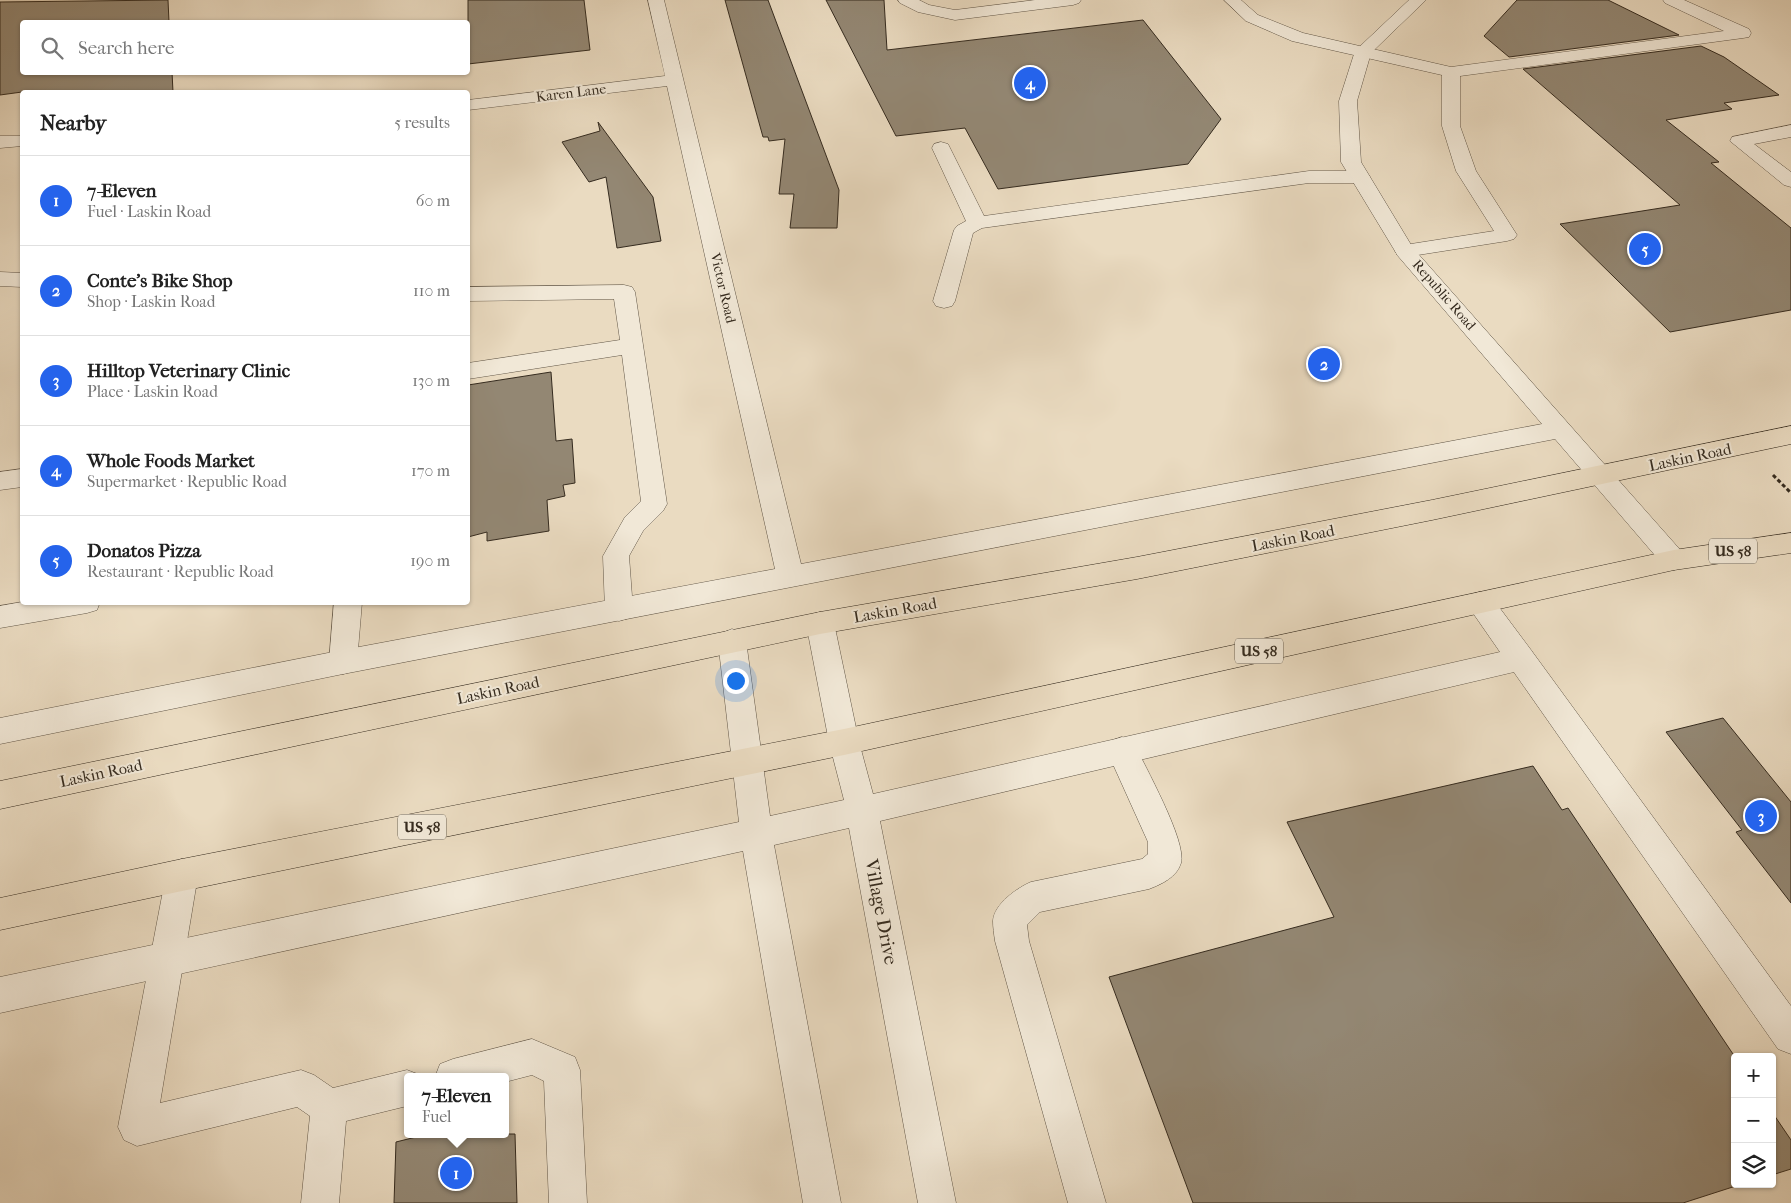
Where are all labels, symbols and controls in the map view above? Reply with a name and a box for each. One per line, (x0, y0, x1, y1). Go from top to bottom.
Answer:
search box (20, 20, 470, 75)
icon: search (38, 34, 66, 62)
text: Search here (78, 37, 174, 59)
pin: 4 (1014, 64, 1046, 102)
street label: Karen Lane (535, 80, 607, 106)
text: Nearby (40, 111, 106, 135)
text: 5 results (394, 113, 450, 132)
text: 7-Eleven (87, 180, 157, 202)
text: 1 (53, 191, 59, 210)
text: 60 m (416, 191, 450, 210)
text: Fuel · Laskin Road (87, 202, 211, 221)
pin: 5 (1629, 230, 1661, 268)
street label: Victor Road (706, 250, 739, 325)
street label: Republic Road (1409, 256, 1479, 334)
text: Conte's Bike Shop (87, 270, 233, 292)
text: 2 (52, 281, 60, 300)
text: 110 m (413, 281, 450, 300)
text: Shop · Laskin Road (87, 292, 215, 311)
pin: 2 (1308, 345, 1340, 383)
text: Hilltop Veterinary Clinic (87, 360, 290, 382)
text: 3 (53, 371, 59, 390)
text: 130 m (412, 371, 450, 390)
text: Place · Laskin Road (87, 382, 218, 401)
street label: Laskin Road (1647, 439, 1733, 475)
text: Whole Foods Market (87, 450, 255, 472)
text: 4 (51, 461, 61, 480)
text: 170 m (411, 461, 450, 480)
text: Supermarket · Republic Road (87, 472, 287, 491)
street label: Laskin Road (1250, 521, 1336, 555)
road number: US 58 (1709, 538, 1757, 564)
text: Donatos Pizza (87, 540, 201, 562)
text: 5 (53, 551, 59, 570)
text: 190 m (410, 551, 450, 570)
text: Restaurant · Republic Road (87, 562, 274, 581)
street label: Laskin Road (852, 593, 938, 627)
road number: US 58 (1235, 638, 1283, 664)
your location (723, 668, 749, 694)
street label: Laskin Road (455, 672, 541, 708)
street label: Laskin Road (58, 755, 144, 791)
pin: 3 (1745, 797, 1777, 835)
road number: US 58 (398, 814, 446, 840)
street label: Village Drive (860, 856, 902, 967)
map controls (1731, 1053, 1776, 1188)
button: + (1731, 1053, 1776, 1098)
popup (404, 1073, 509, 1138)
text: 7-Eleven (422, 1085, 491, 1107)
button: − (1731, 1098, 1776, 1143)
text: Fuel (422, 1107, 452, 1126)
button: layers (1731, 1143, 1776, 1188)
pin: 1 (440, 1154, 472, 1192)

